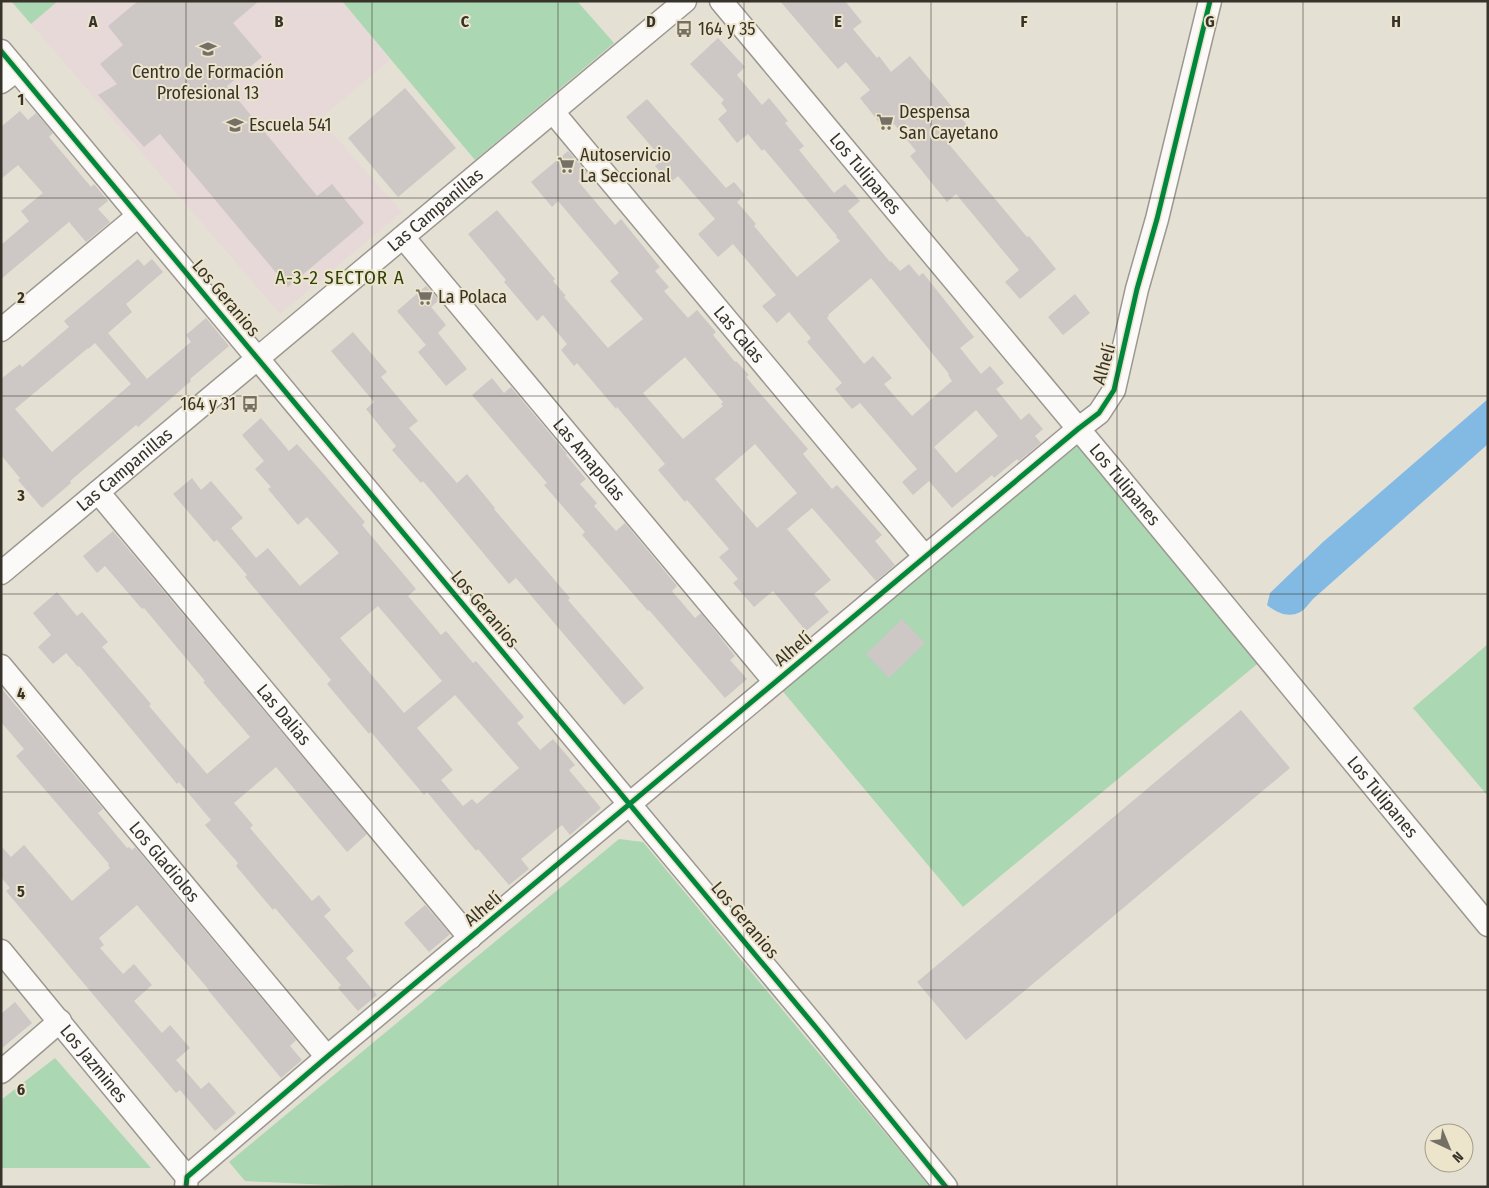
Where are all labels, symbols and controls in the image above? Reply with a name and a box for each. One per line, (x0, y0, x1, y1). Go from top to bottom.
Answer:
text: A (88, 12, 98, 31)
text: B (275, 12, 284, 31)
text: C (461, 12, 470, 31)
text: D (646, 12, 656, 31)
text: E (834, 12, 842, 31)
text: F (1020, 12, 1028, 31)
text: G (1205, 12, 1215, 31)
text: H (1391, 12, 1401, 31)
place label: 164 y 35 (698, 18, 756, 40)
bus stop icon: 164 y 35 (674, 19, 694, 39)
school or university icon: Centro de Formación Profesional 13 (198, 39, 218, 59)
place label: Centro de Formación Profesional 13 (132, 61, 284, 104)
text: 1 (18, 90, 24, 109)
place label: Despensa San Cayetano (899, 101, 998, 144)
supermarket icon: Despensa San Cayetano (875, 112, 895, 132)
place label: Escuela 541 (249, 114, 332, 136)
school or university icon: Escuela 541 (225, 115, 245, 135)
street label: Los Tulipanes (825, 128, 906, 219)
place label: Autoservicio La Seccional (580, 144, 671, 187)
supermarket icon: Autoservicio La Seccional (556, 155, 576, 175)
street label: Las Campanillas (383, 163, 488, 256)
street label: Los Geranios (187, 255, 265, 341)
district label: A-3-2 SECTOR A (275, 266, 405, 289)
place label: La Polaca (438, 286, 507, 308)
supermarket icon: La Polaca (414, 287, 434, 307)
text: 2 (16, 288, 25, 307)
street label: Las Calas (709, 302, 769, 368)
street label: Alhelí (1088, 340, 1120, 387)
place label: 164 y 31 (180, 393, 236, 415)
bus stop icon: 164 y 31 (240, 394, 260, 414)
street label: Las Amapolas (548, 414, 630, 505)
street label: Las Campanillas (72, 423, 177, 516)
street label: Los Tulipanes (1085, 439, 1165, 530)
text: 3 (16, 486, 25, 505)
street label: Los Geranios (446, 566, 524, 652)
street label: Alhelí (770, 627, 816, 671)
street label: Las Dalias (252, 680, 316, 750)
text: 4 (17, 684, 25, 703)
street label: Los Tulipanes (1342, 752, 1423, 843)
street label: Los Gladiolos (124, 817, 204, 907)
street label: Los Geranios (706, 877, 784, 963)
text: 5 (17, 882, 25, 901)
street label: Alhelí (460, 887, 506, 931)
street label: Los Jazmines (55, 1020, 132, 1107)
text: 6 (17, 1080, 25, 1099)
north arrow (1424, 1123, 1474, 1173)
text: N (1449, 1148, 1467, 1166)

